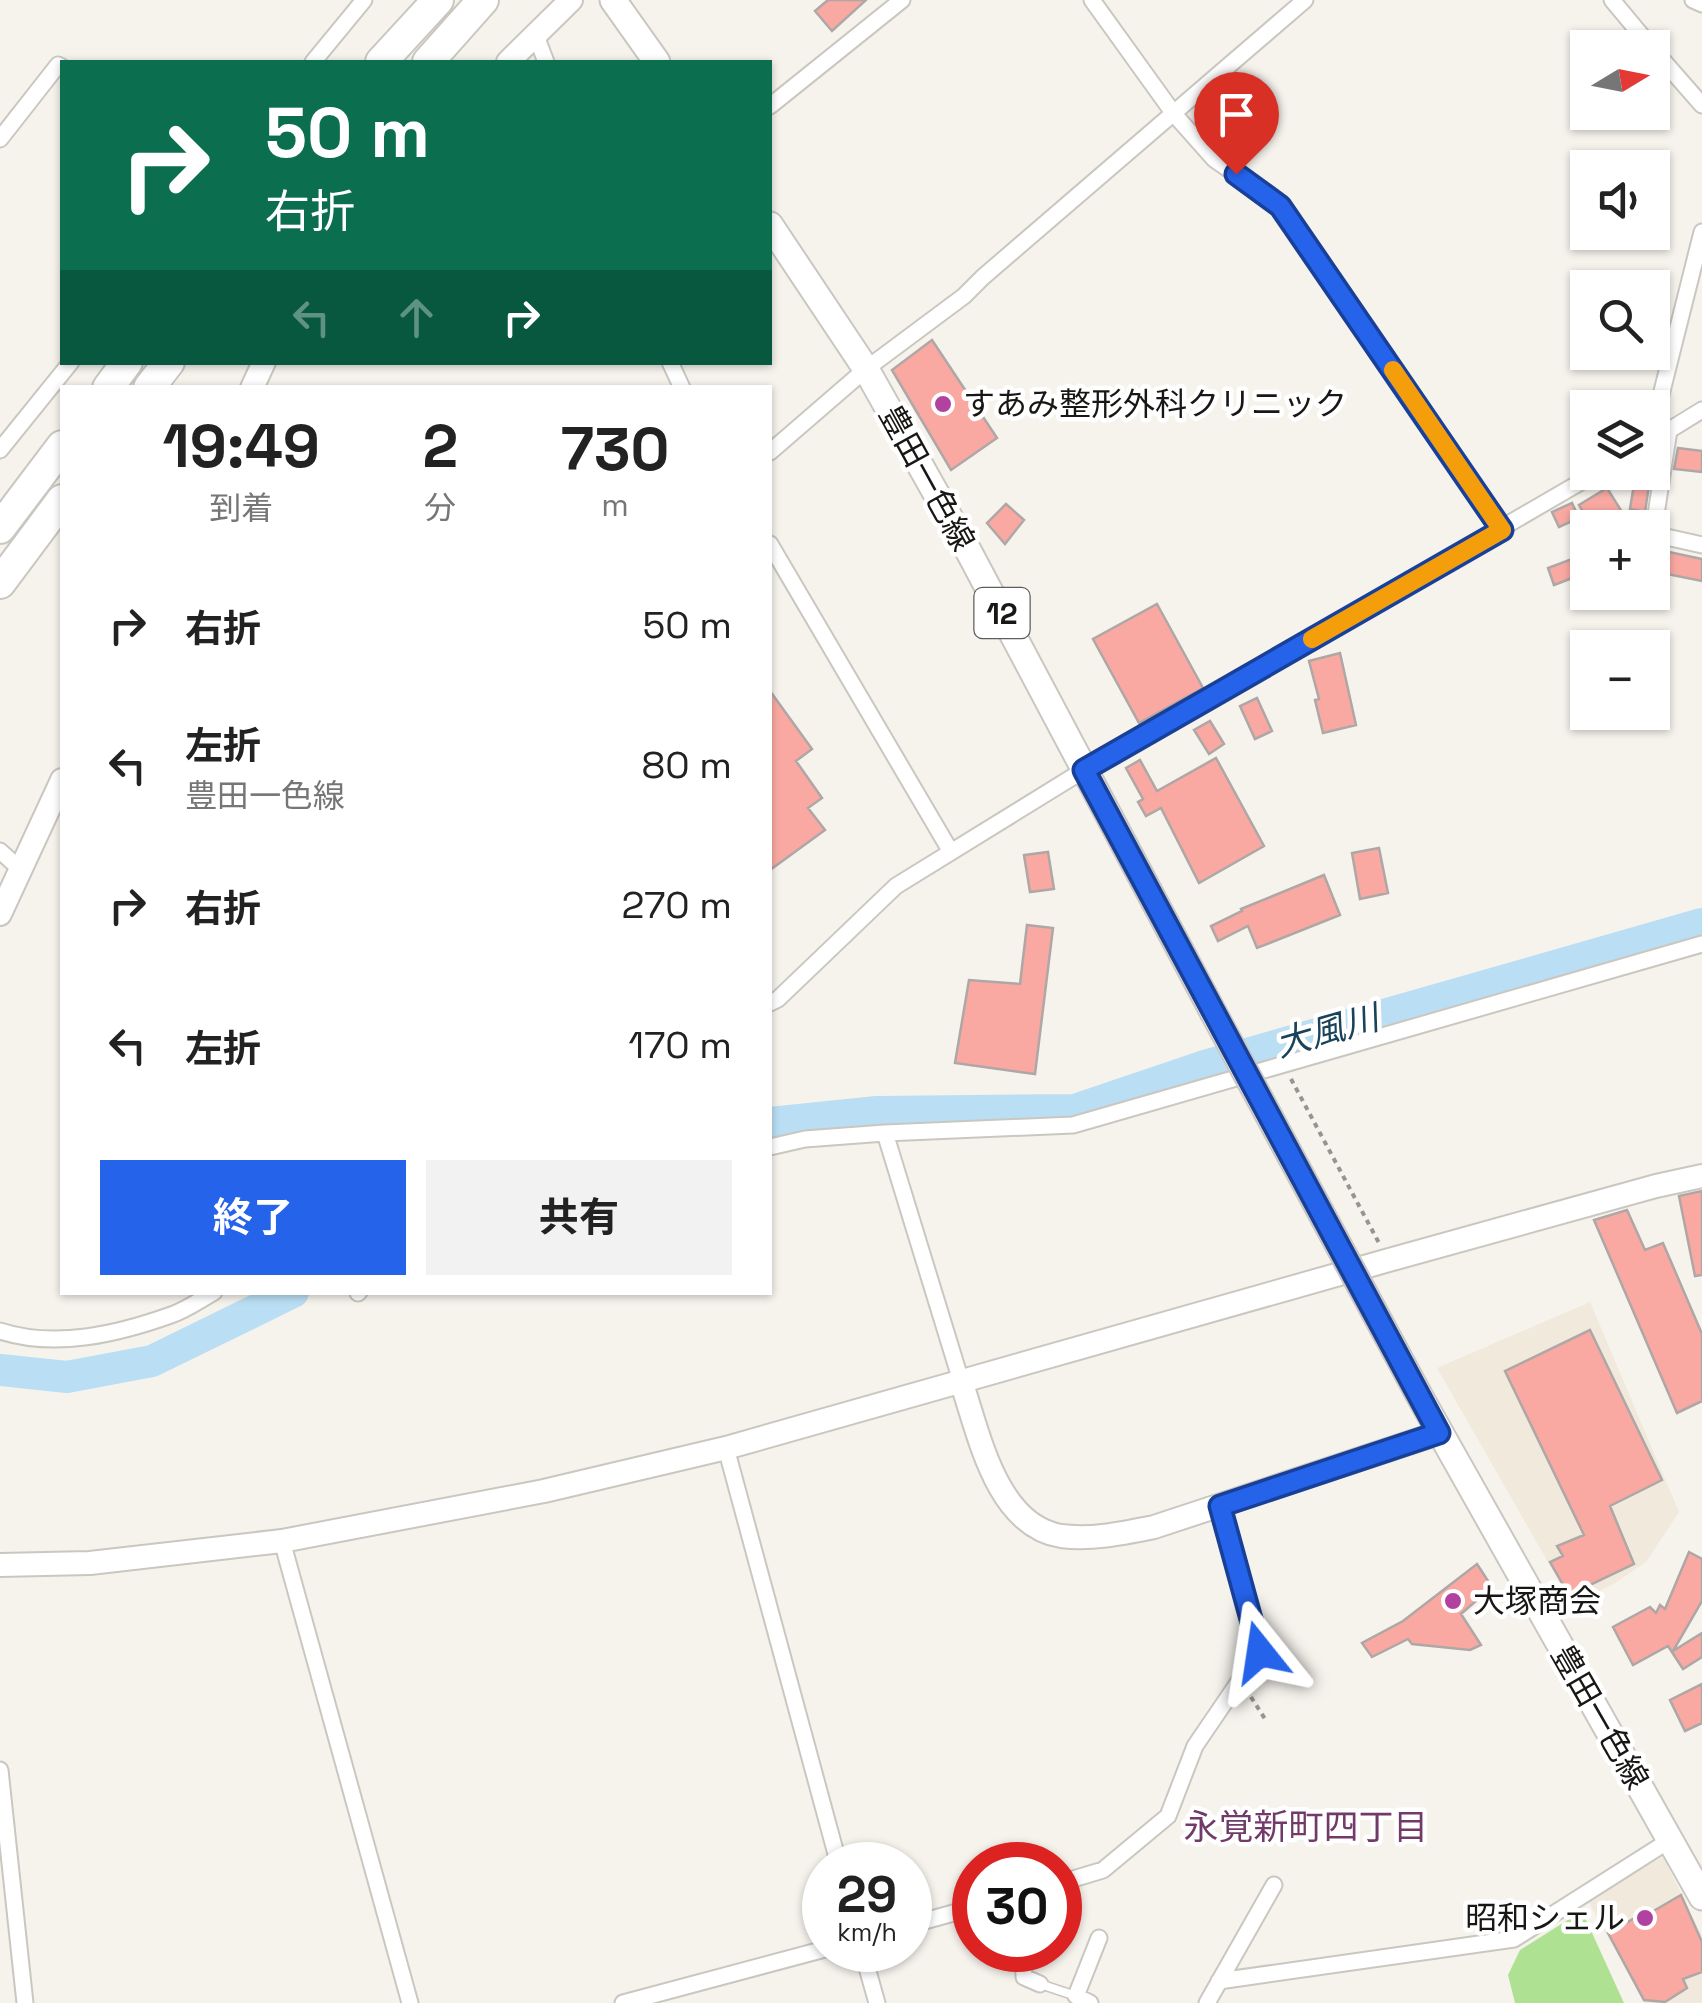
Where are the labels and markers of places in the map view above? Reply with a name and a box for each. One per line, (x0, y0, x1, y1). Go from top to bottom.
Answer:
pin (1194, 72, 1279, 175)
place label: すあみ整形外科クリニック (963, 384, 1347, 424)
marker: すあみ整形外科クリニック (932, 393, 954, 415)
place label: 大塚商会 (1473, 1581, 1601, 1621)
marker: 大塚商会 (1442, 1590, 1464, 1612)
place label: 昭和シェル (1465, 1898, 1625, 1938)
marker: 昭和シェル (1634, 1907, 1656, 1929)

